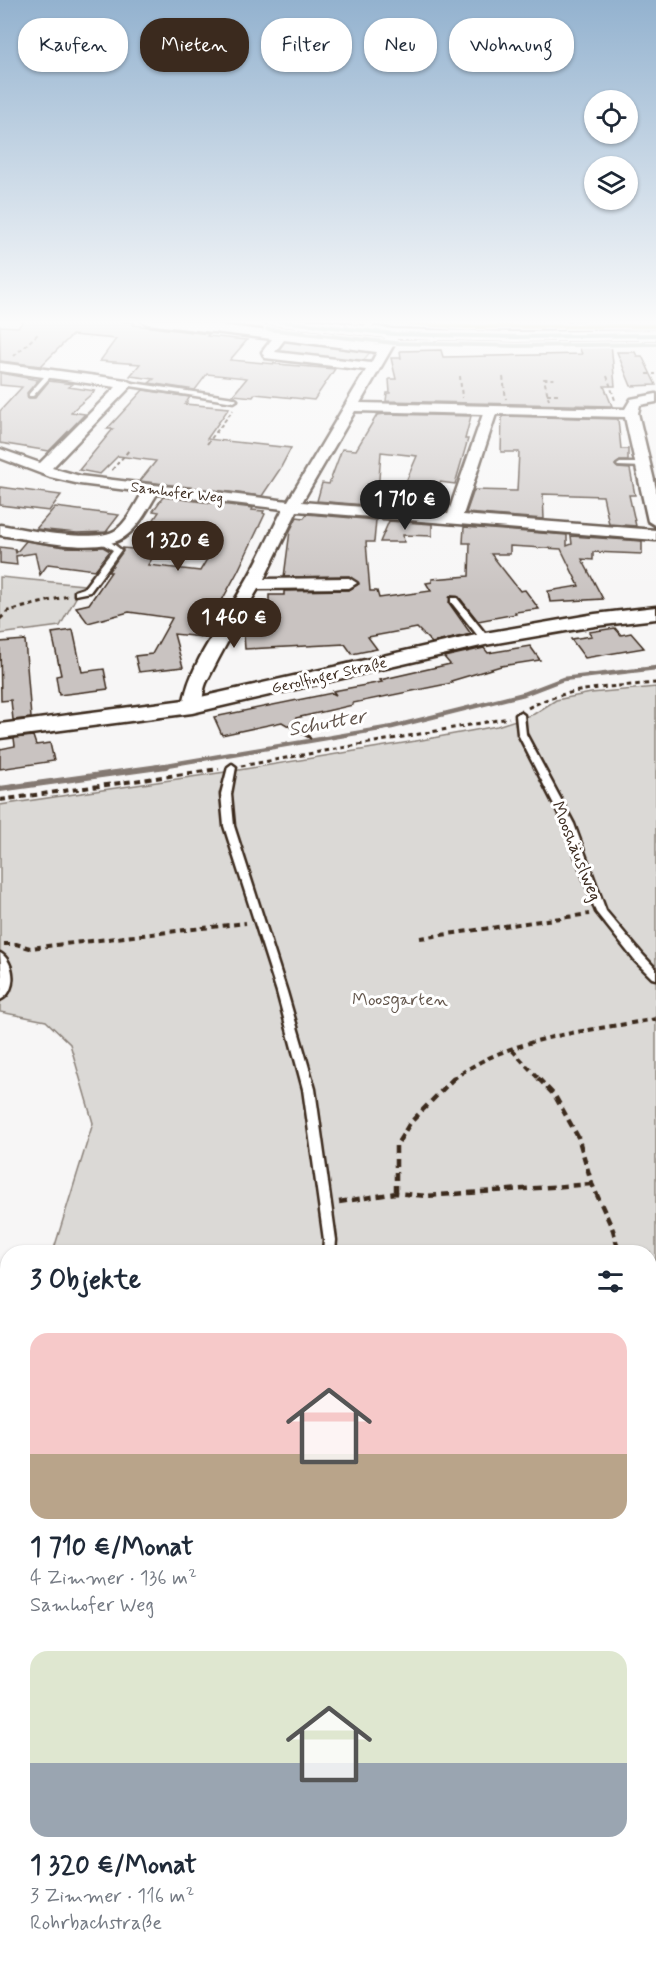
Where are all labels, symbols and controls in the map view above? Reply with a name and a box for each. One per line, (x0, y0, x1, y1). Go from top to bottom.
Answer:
chip: Kaufen (18, 18, 128, 72)
chip: Mieten (140, 18, 249, 72)
chip: Filter (261, 18, 352, 72)
chip: Neu (364, 18, 437, 72)
chip: Wohnung (449, 18, 574, 72)
map controls (584, 90, 638, 210)
button: locate (584, 90, 638, 144)
button: layers (584, 156, 638, 210)
street label: Samhofer Weg (129, 477, 224, 509)
pin: 1 710 € (350, 480, 460, 531)
text: 1 710 € (374, 486, 436, 513)
pin: 1 320 € (123, 521, 233, 572)
text: 1 320 € (146, 527, 210, 554)
pin: 1 460 € (179, 598, 289, 649)
text: 1 460 € (201, 604, 267, 631)
street label: Gerolfinger Straße (270, 653, 389, 700)
water label: Schutter (286, 703, 371, 744)
street label: Mooshäuslweg (545, 798, 607, 905)
park label: Moosgarten (352, 988, 448, 1013)
text: 3 Objekte (30, 1264, 141, 1298)
icon: filters (594, 1265, 627, 1298)
icon: home (275, 1372, 383, 1480)
text: 1 710 €/Monat (30, 1531, 194, 1565)
text: 4 Zimmer · 136 m² (30, 1565, 197, 1592)
text: Samhofer Weg (30, 1592, 154, 1619)
icon: home (275, 1690, 383, 1798)
text: 1 320 €/Monat (30, 1849, 197, 1883)
text: 3 Zimmer · 116 m² (30, 1883, 194, 1910)
text: Rohrbachstraße (30, 1910, 162, 1937)

